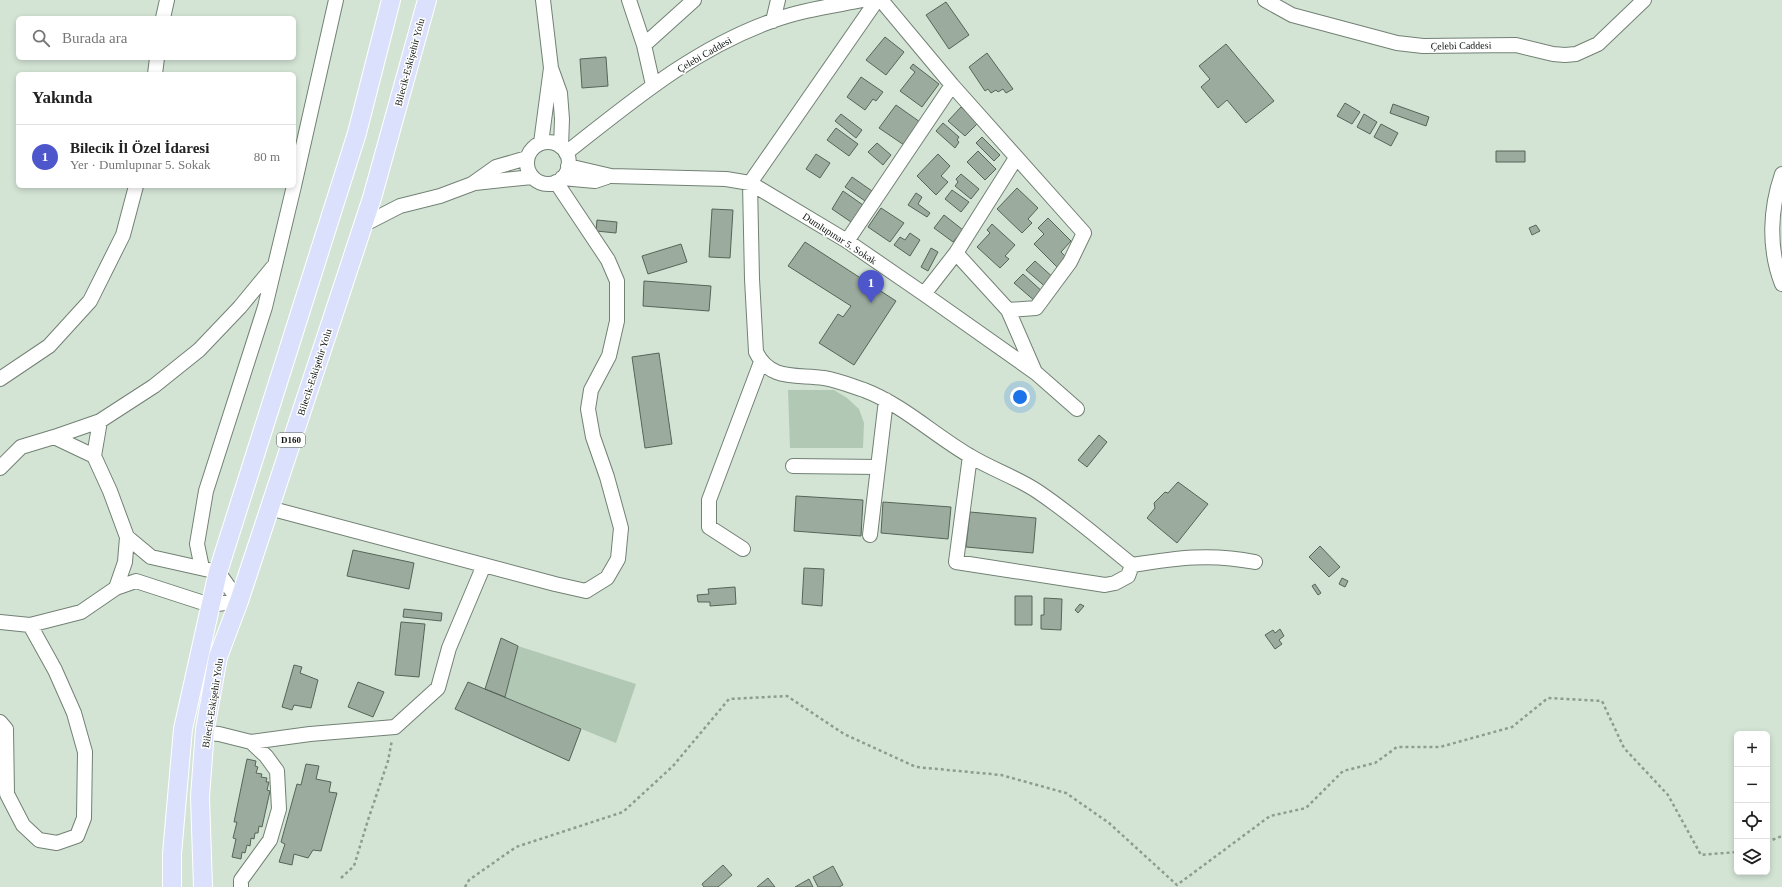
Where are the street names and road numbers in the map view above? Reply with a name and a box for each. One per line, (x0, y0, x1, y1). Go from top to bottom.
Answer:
street label: Bilecik-Eskişehir Yolu (392, 17, 427, 107)
street label: Çelebi Caddesi (675, 34, 734, 74)
street label: Çelebi Caddesi (1431, 39, 1492, 52)
street label: Dumlupınar 5. Sokak (801, 210, 879, 266)
street label: Bilecik-Eskişehir Yolu (295, 327, 334, 417)
road number: D160 (277, 433, 305, 447)
street label: Bilecik-Eskişehir Yolu (200, 657, 225, 749)

